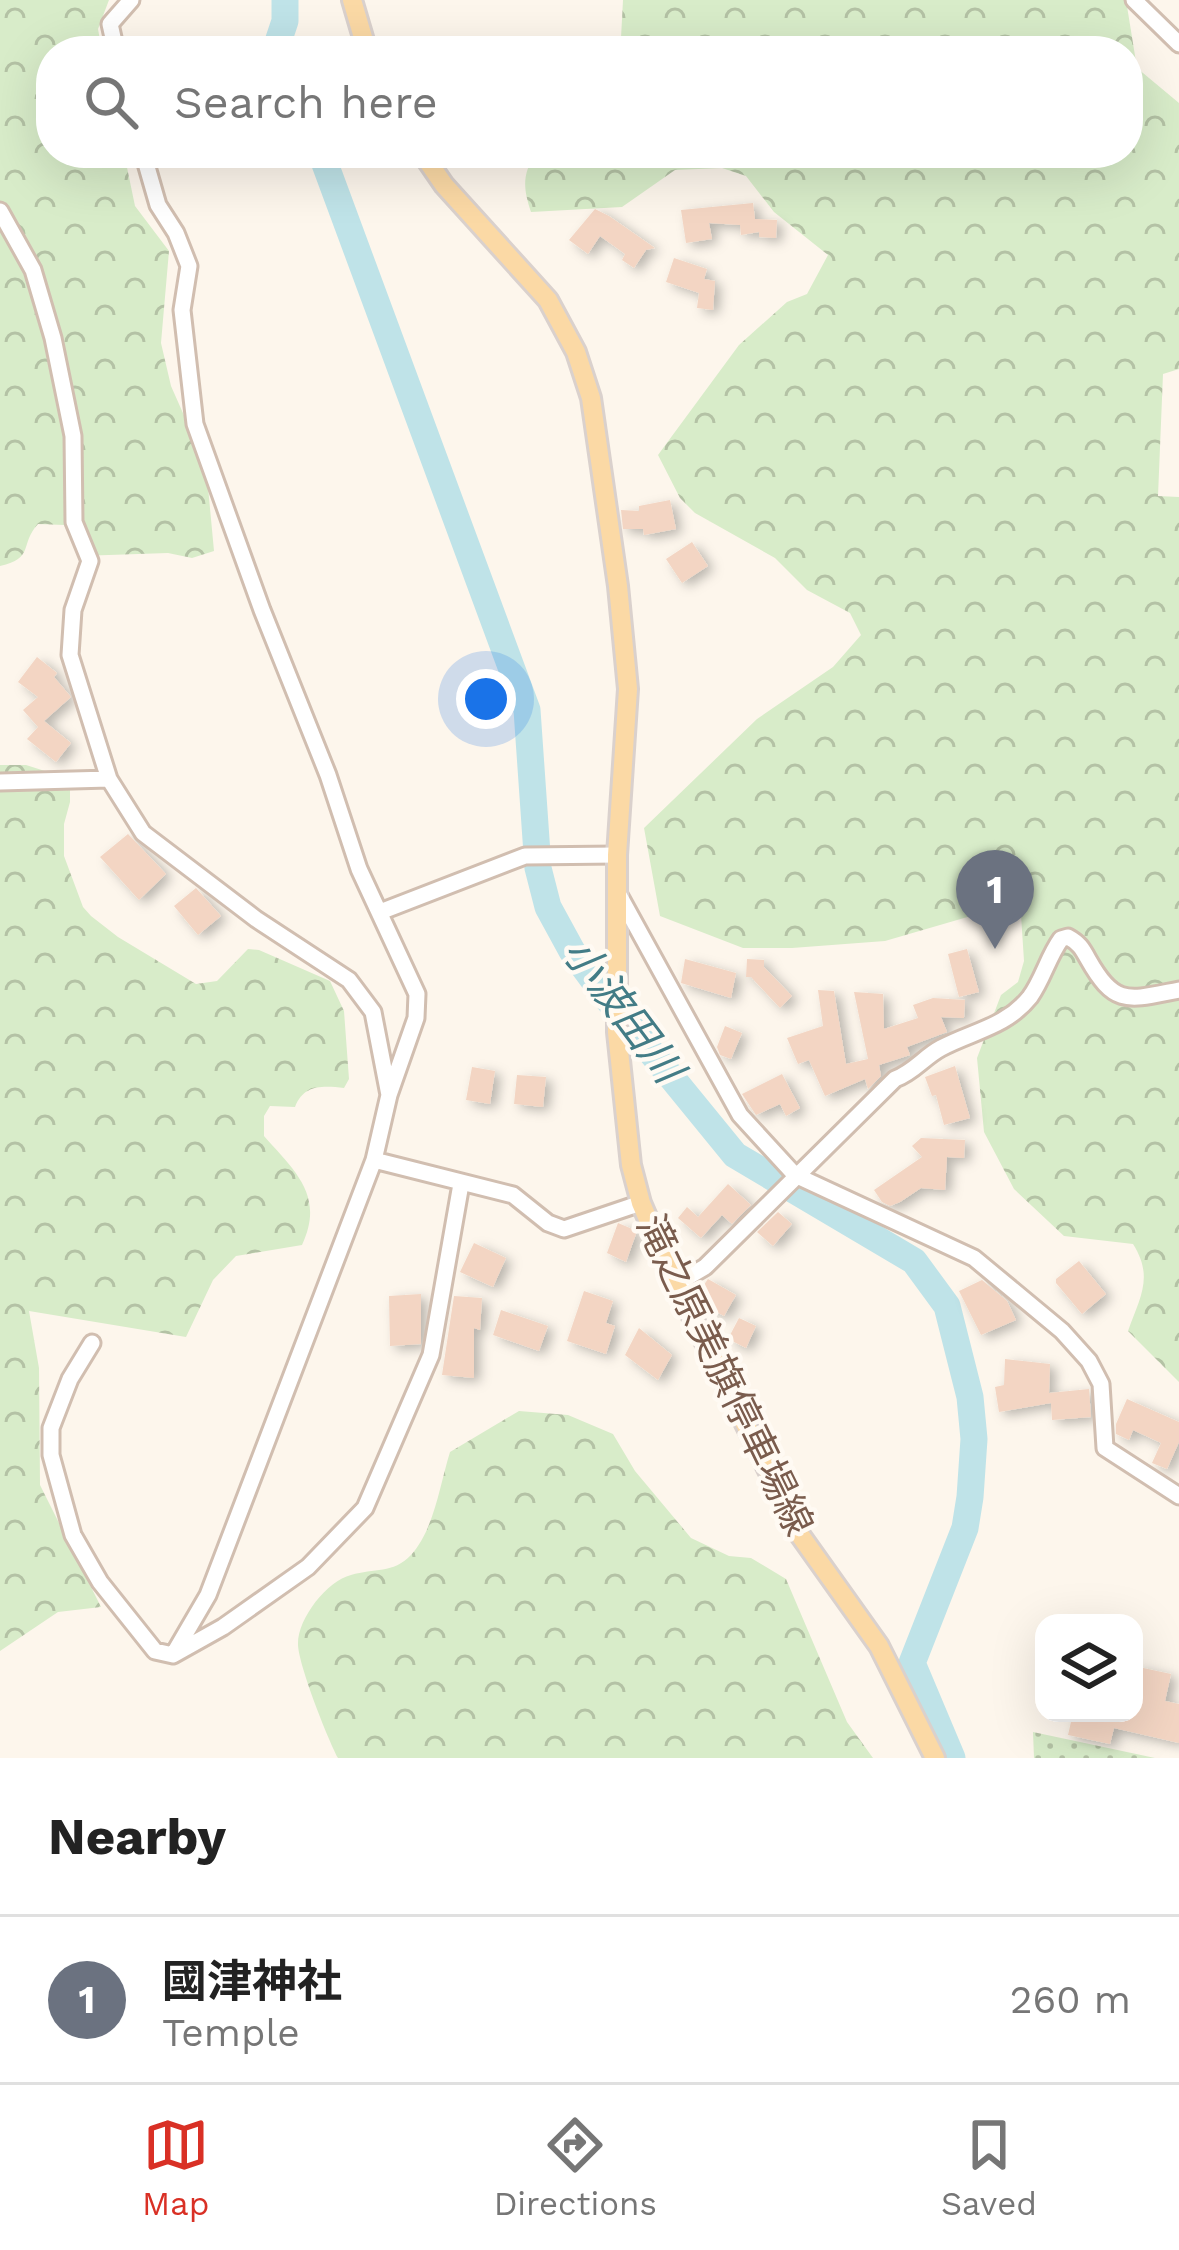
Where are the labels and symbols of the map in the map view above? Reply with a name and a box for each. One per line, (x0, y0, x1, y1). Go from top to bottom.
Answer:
your location (456, 669, 516, 729)
pin: 1 (956, 850, 1034, 949)
water label: 小波田川 (553, 928, 696, 1095)
street label: 滝之原美旗停車場線 (628, 1207, 822, 1543)

